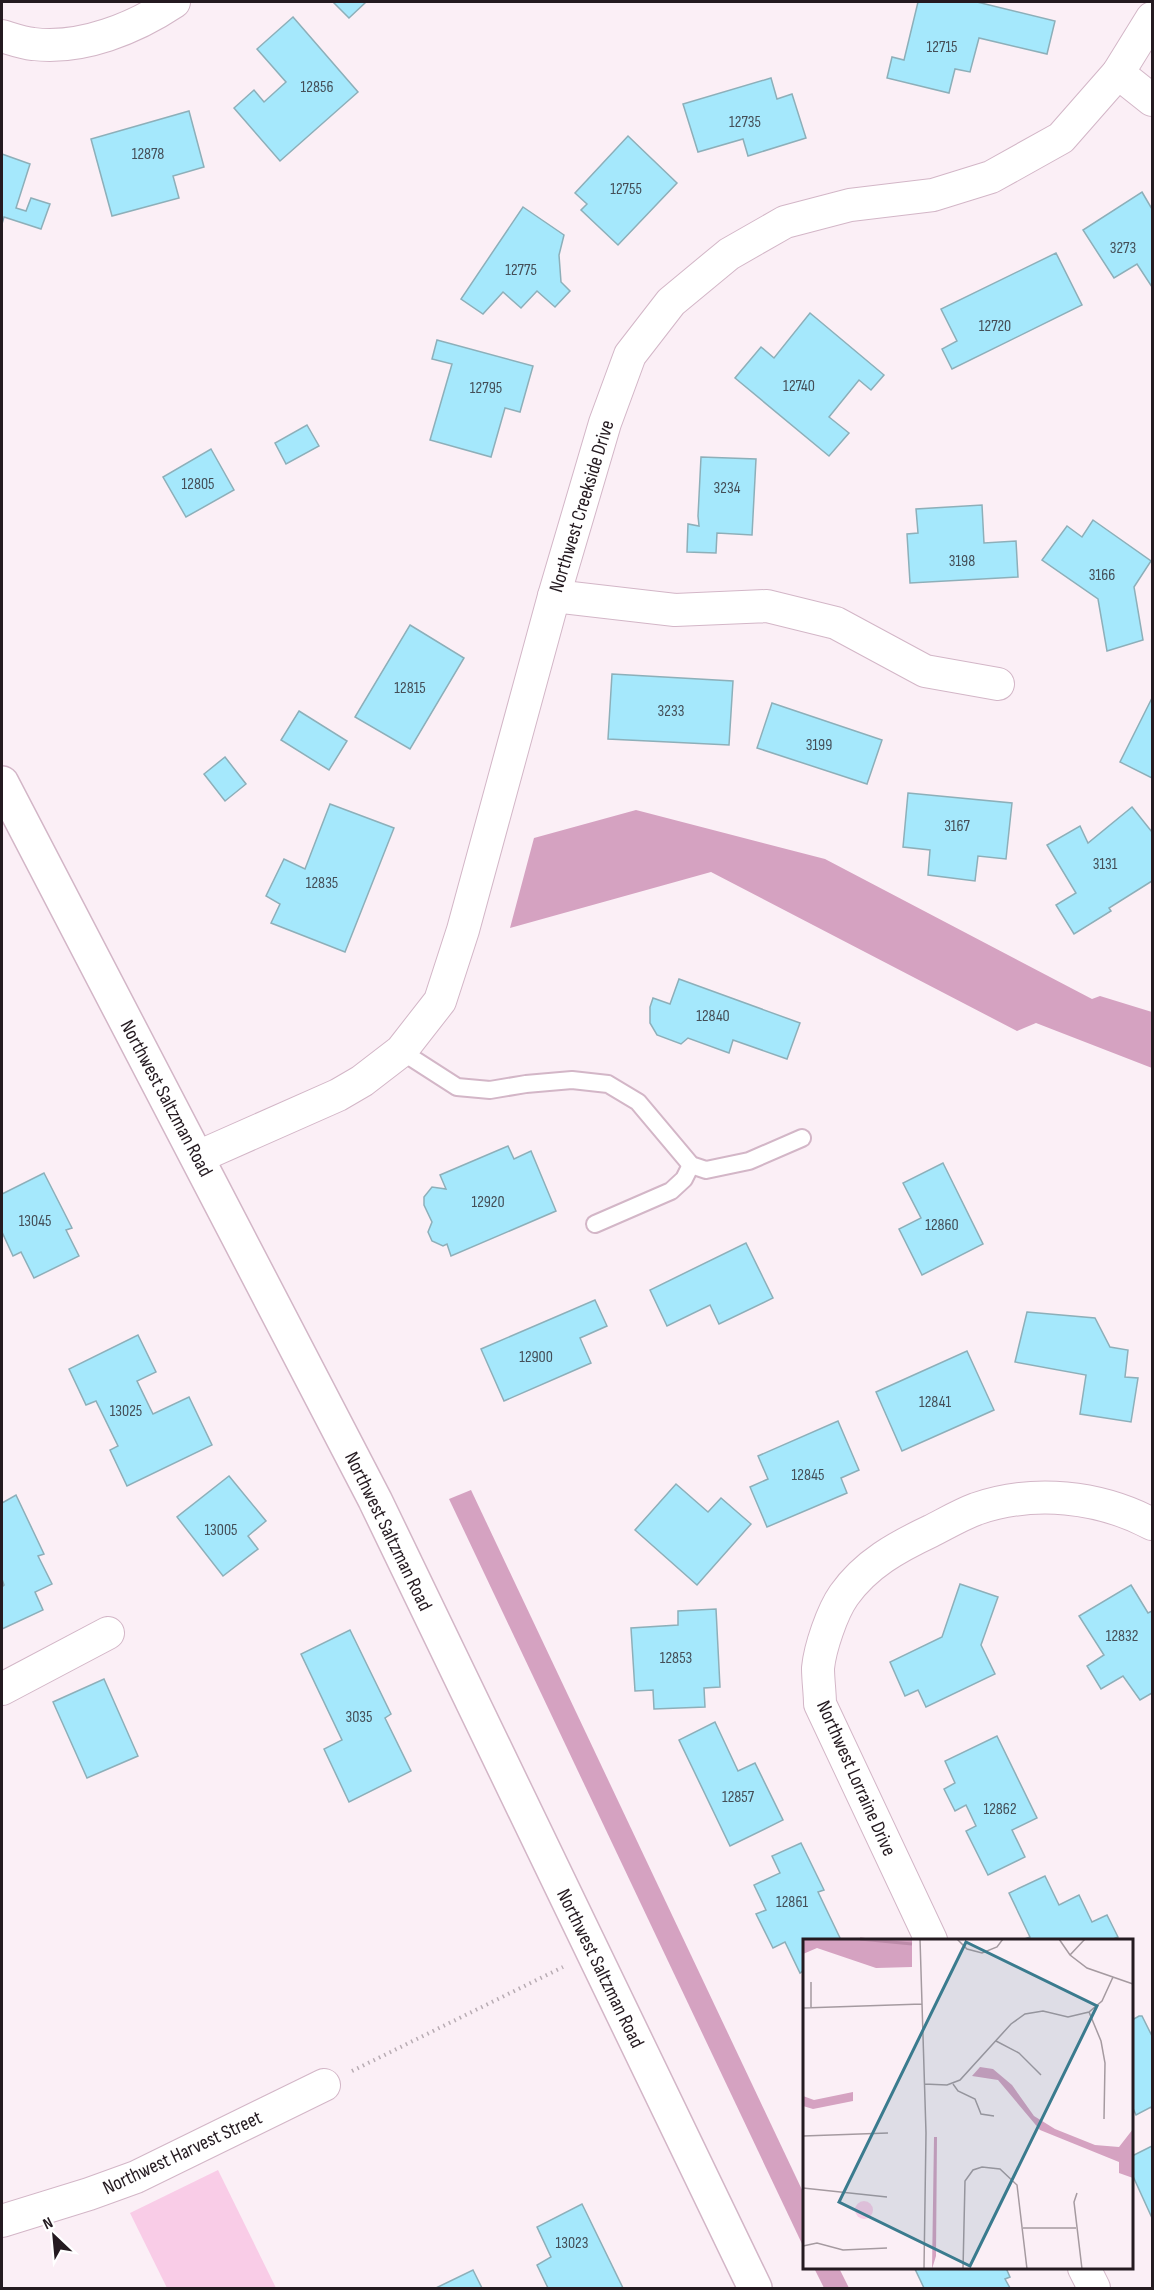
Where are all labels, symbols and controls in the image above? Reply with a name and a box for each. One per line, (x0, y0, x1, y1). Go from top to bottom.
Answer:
house number: 12715 (927, 38, 957, 57)
house number: 12856 (301, 78, 333, 97)
house number: 12735 (729, 113, 761, 132)
house number: 12878 (132, 145, 164, 164)
house number: 12755 (610, 180, 642, 199)
house number: 3273 (1110, 239, 1136, 258)
house number: 12775 (505, 261, 537, 280)
house number: 12720 (979, 317, 1011, 336)
house number: 12740 (783, 377, 815, 396)
house number: 12795 (470, 379, 502, 398)
street label: Northwest Creekside Drive (544, 417, 620, 595)
house number: 12805 (182, 475, 214, 494)
house number: 3234 (714, 479, 741, 498)
house number: 3198 (949, 552, 975, 571)
house number: 3166 (1089, 566, 1115, 585)
house number: 12815 (394, 679, 426, 698)
house number: 3233 (658, 702, 684, 721)
house number: 3199 (806, 736, 832, 755)
house number: 3167 (944, 817, 970, 836)
house number: 3131 (1093, 855, 1118, 874)
house number: 12835 (306, 874, 338, 893)
house number: 12840 (696, 1007, 730, 1026)
street label: Northwest Saltzman Road (115, 1016, 218, 1181)
house number: 12920 (471, 1193, 505, 1212)
house number: 13045 (19, 1212, 51, 1231)
house number: 12860 (925, 1216, 959, 1235)
house number: 12900 (519, 1348, 553, 1367)
house number: 12841 (919, 1393, 951, 1412)
house number: 13025 (110, 1402, 142, 1421)
street label: Northwest Saltzman Road (339, 1448, 437, 1615)
house number: 12845 (792, 1466, 824, 1485)
house number: 13005 (205, 1521, 238, 1540)
house number: 12832 (1106, 1627, 1138, 1646)
house number: 12853 (660, 1649, 692, 1668)
street label: Northwest Lorraine Drive (811, 1697, 901, 1860)
house number: 3035 (346, 1708, 372, 1727)
house number: 12857 (722, 1788, 755, 1807)
house number: 12862 (983, 1800, 1017, 1819)
street label: Northwest Saltzman Road (551, 1885, 649, 2052)
house number: 12861 (776, 1893, 808, 1912)
inset map (803, 1939, 1133, 2269)
street label: Northwest Harvest Street (99, 2106, 266, 2200)
north arrow (24, 2206, 84, 2266)
text: N (40, 2213, 56, 2234)
house number: 13023 (556, 2234, 588, 2253)

